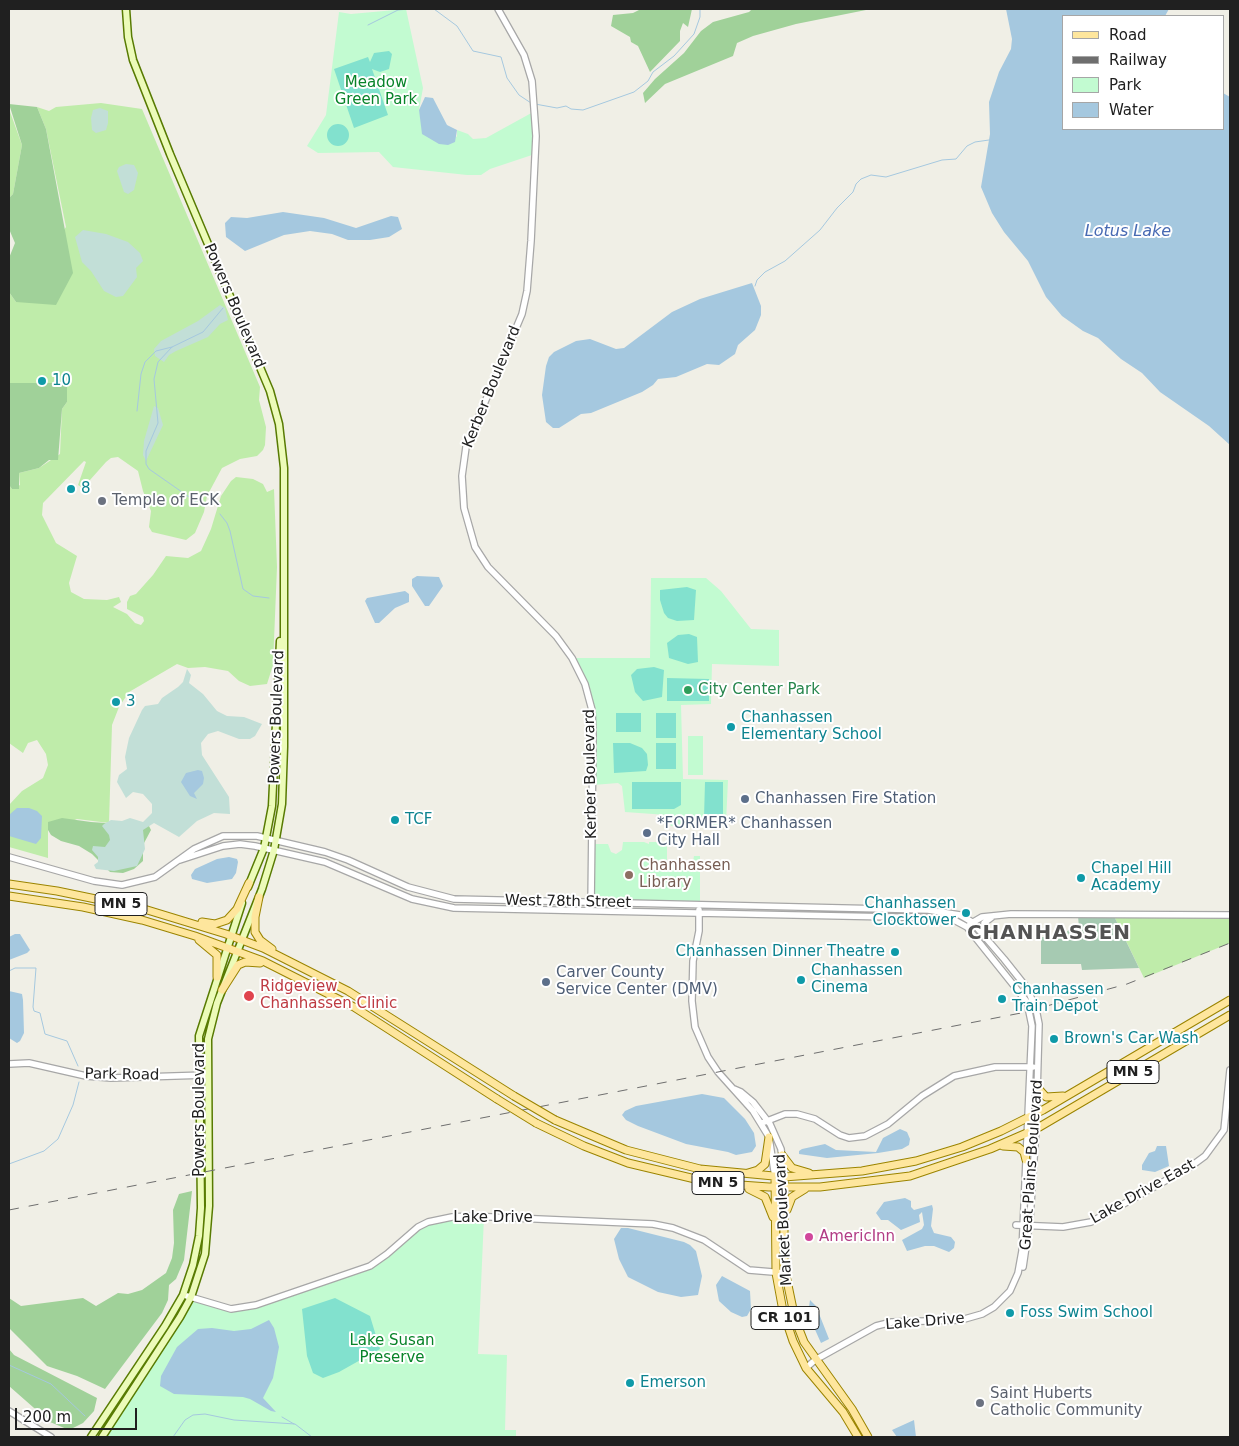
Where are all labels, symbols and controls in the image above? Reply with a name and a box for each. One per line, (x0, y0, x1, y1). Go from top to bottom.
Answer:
legend (1062, 15, 1224, 130)
text: Road (1109, 26, 1147, 44)
text: Railway (1109, 51, 1167, 69)
park label: Meadow Green Park (335, 74, 417, 109)
text: Park (1109, 76, 1141, 94)
text: Water (1109, 101, 1153, 119)
water label: Lotus Lake (1085, 222, 1171, 242)
street label: Powers Boulevard (200, 241, 268, 371)
street label: Kerber Boulevard (459, 323, 525, 451)
place label: 10 (52, 372, 71, 390)
marker: 10 (36, 375, 48, 387)
place label: 8 (81, 480, 91, 498)
marker: 8 (65, 483, 77, 495)
place label: Temple of ECK (112, 492, 219, 510)
marker: Temple of ECK (96, 495, 108, 507)
street label: Powers Boulevard (266, 650, 288, 784)
place label: City Center Park (698, 681, 820, 699)
marker: City Center Park (682, 684, 694, 696)
place label: 3 (126, 693, 136, 711)
marker: 3 (110, 696, 122, 708)
street label: Kerber Boulevard (581, 709, 601, 839)
place label: Chanhassen Elementary School (741, 709, 882, 744)
marker: Chanhassen Elementary School (725, 721, 737, 733)
place label: Chanhassen Fire Station (755, 790, 936, 808)
marker: Chanhassen Fire Station (739, 793, 751, 805)
place label: TCF (405, 811, 432, 829)
marker: TCF (389, 814, 401, 826)
place label: *FORMER* Chanhassen City Hall (657, 815, 832, 850)
marker: *FORMER* Chanhassen City Hall (641, 827, 653, 839)
place label: Chanhassen Library (639, 857, 731, 892)
place label: Chapel Hill Academy (1091, 860, 1172, 895)
marker: Chanhassen Library (623, 869, 635, 881)
marker: Chapel Hill Academy (1075, 872, 1087, 884)
road number: MN 5 (95, 892, 147, 916)
street label: West 78th Street (505, 892, 631, 912)
place label: Chanhassen Clocktower (864, 895, 956, 930)
marker: Chanhassen Clocktower (960, 907, 972, 919)
district label: CHANHASSEN (966, 922, 1132, 946)
place label: Chanhassen Dinner Theatre (676, 943, 885, 961)
marker: Chanhassen Dinner Theatre (889, 946, 901, 958)
place label: Chanhassen Cinema (811, 962, 903, 997)
place label: Carver County Service Center (DMV) (556, 964, 718, 999)
marker: Chanhassen Cinema (795, 974, 807, 986)
marker: Carver County Service Center (DMV) (540, 976, 552, 988)
place label: Ridgeview Chanhassen Clinic (260, 978, 397, 1013)
place label: Chanhassen Train Depot (1012, 981, 1104, 1016)
marker: Ridgeview Chanhassen Clinic (242, 989, 256, 1003)
marker: Chanhassen Train Depot (996, 993, 1008, 1005)
place label: Brown's Car Wash (1064, 1030, 1199, 1048)
marker: Brown's Car Wash (1048, 1033, 1060, 1045)
street label: Powers Boulevard (191, 1043, 209, 1177)
road number: MN 5 (1107, 1060, 1159, 1084)
street label: Park Road (84, 1065, 160, 1085)
street label: Great Plains Boulevard (1017, 1079, 1047, 1251)
street label: Market Boulevard (772, 1154, 796, 1286)
street label: Lake Drive East (1088, 1156, 1198, 1228)
road number: MN 5 (692, 1172, 744, 1194)
street label: Lake Drive (453, 1209, 533, 1227)
place label: AmericInn (819, 1228, 895, 1246)
marker: AmericInn (803, 1231, 815, 1243)
place label: Foss Swim School (1020, 1304, 1153, 1322)
road number: CR 101 (751, 1306, 819, 1330)
marker: Foss Swim School (1004, 1307, 1016, 1319)
street label: Lake Drive (885, 1310, 965, 1334)
park label: Lake Susan Preserve (349, 1332, 435, 1367)
place label: Emerson (640, 1374, 706, 1392)
marker: Emerson (624, 1377, 636, 1389)
place label: Saint Huberts Catholic Community (990, 1385, 1142, 1420)
marker: Saint Huberts Catholic Community (974, 1397, 986, 1409)
scale bar (18, 1398, 140, 1430)
text: 200 m (23, 1408, 71, 1426)

